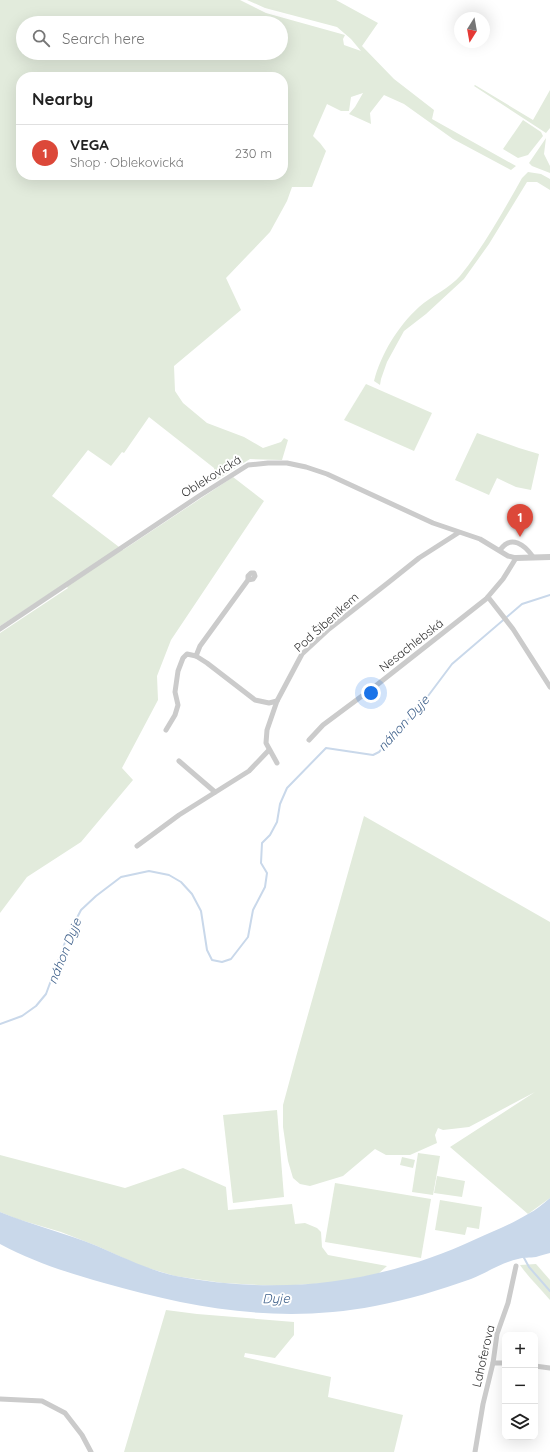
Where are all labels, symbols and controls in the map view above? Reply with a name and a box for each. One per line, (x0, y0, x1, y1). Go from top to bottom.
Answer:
north arrow (454, 12, 490, 48)
search box (16, 16, 288, 60)
icon: search (30, 27, 52, 49)
text: Search here (62, 29, 145, 48)
text: Nearby (32, 88, 93, 109)
text: VEGA (70, 135, 109, 154)
text: 1 (42, 145, 48, 161)
text: 230 m (235, 145, 272, 161)
text: Shop · Oblekovická (70, 154, 184, 170)
street label: Oblekovická (178, 452, 244, 500)
pin: 1 (507, 504, 533, 537)
street label: Pod Šibeníkem (291, 589, 361, 655)
street label: Nesachlebská (376, 615, 446, 675)
your location (361, 683, 381, 703)
water label: náhon Dyje (374, 691, 433, 754)
water label: náhon Dyje (44, 915, 85, 986)
water label: Dyje (262, 1290, 291, 1306)
street label: Lahoferova (469, 1323, 497, 1389)
map controls (502, 1332, 538, 1440)
button: + (502, 1332, 538, 1368)
button: − (502, 1368, 538, 1404)
button: layers (502, 1404, 538, 1440)

